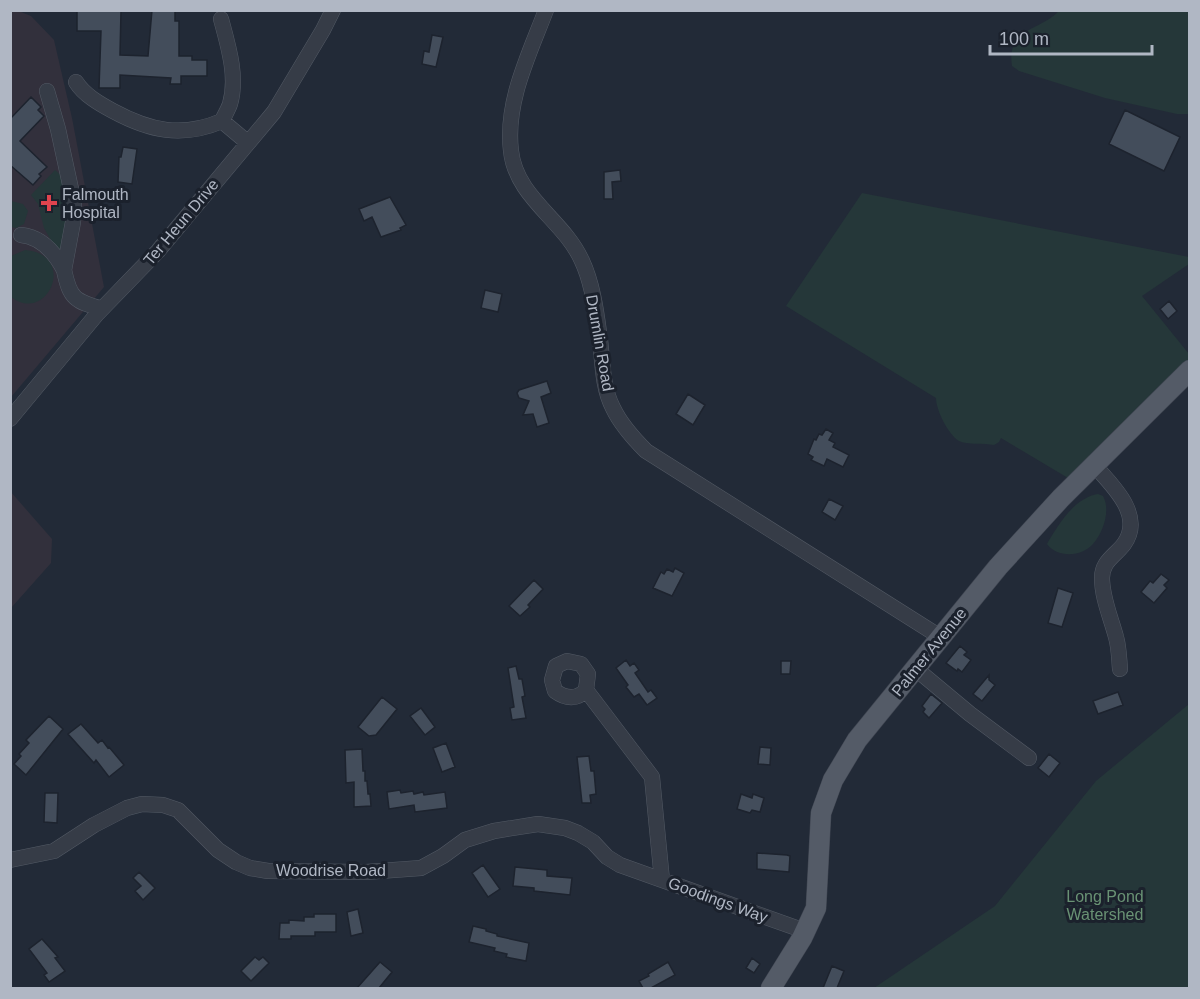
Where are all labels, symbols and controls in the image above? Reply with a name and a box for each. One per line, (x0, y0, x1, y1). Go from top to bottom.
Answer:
scale bar (990, 18, 1152, 56)
text: 100 m (999, 29, 1049, 49)
street label: Ter Heun Drive (140, 176, 222, 268)
place label: Falmouth Hospital (62, 186, 129, 221)
marker: Falmouth Hospital (40, 194, 58, 212)
street label: Drumlin Road (583, 293, 617, 393)
street label: Palmer Avenue (888, 605, 970, 699)
street label: Woodrise Road (276, 862, 386, 879)
street label: Goodings Way (666, 874, 770, 926)
park label: Long Pond Watershed (1066, 888, 1144, 923)

